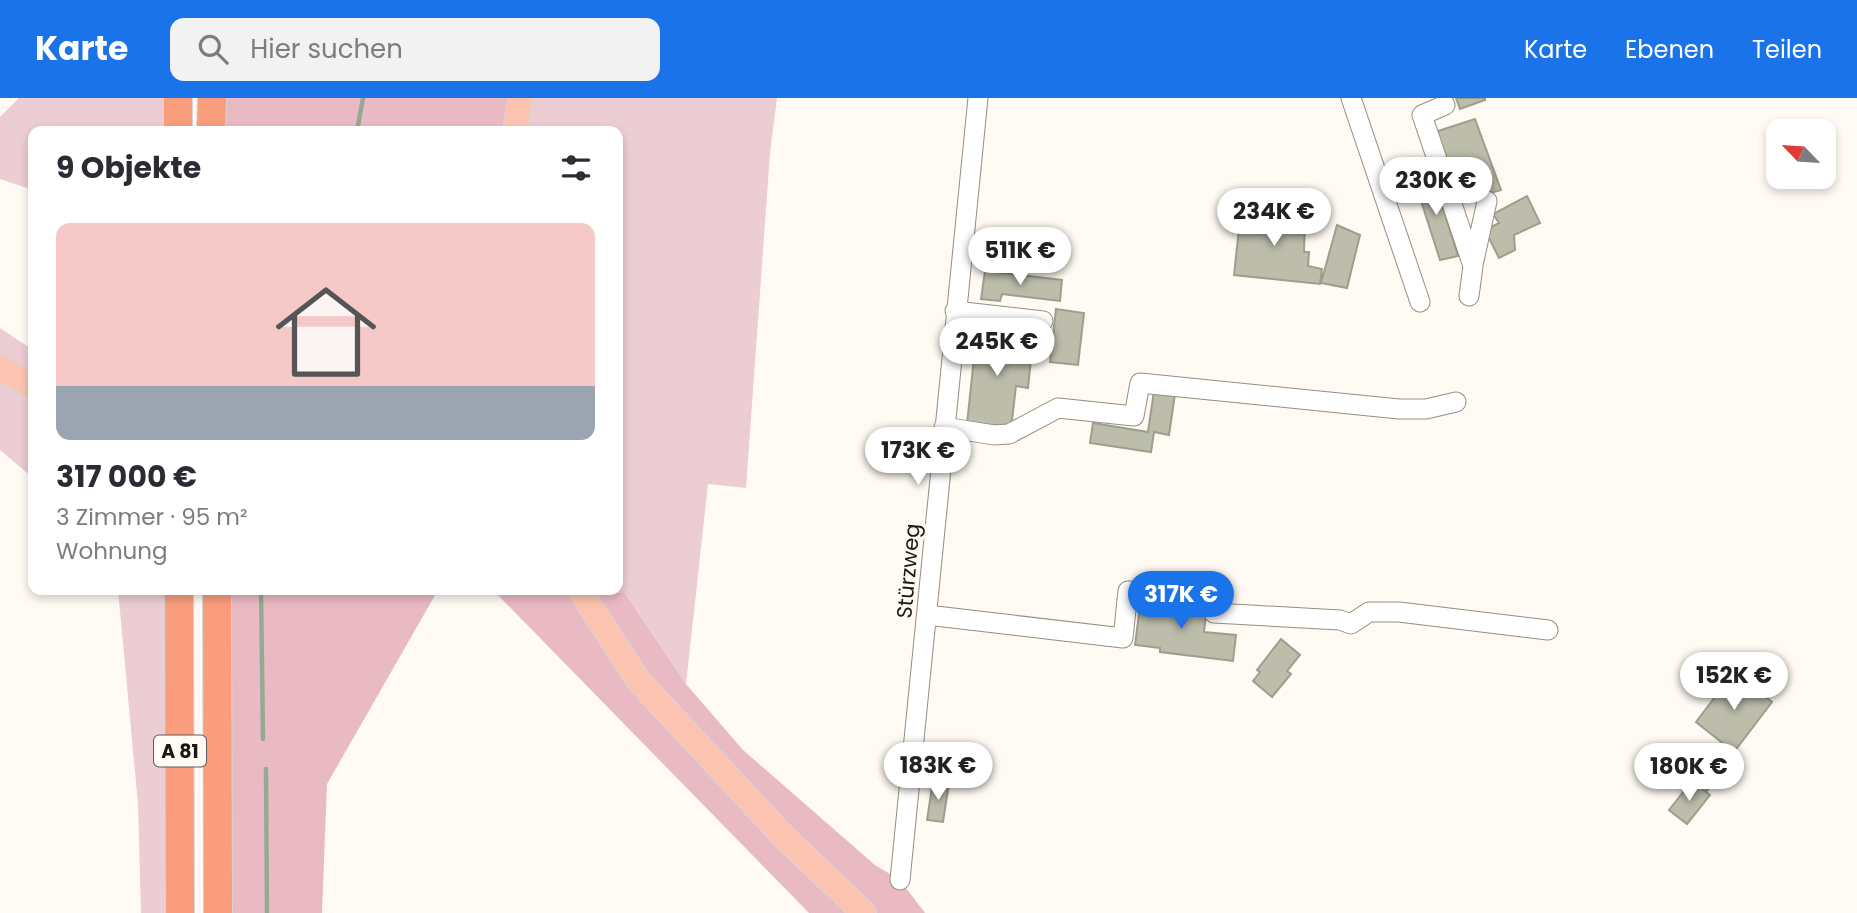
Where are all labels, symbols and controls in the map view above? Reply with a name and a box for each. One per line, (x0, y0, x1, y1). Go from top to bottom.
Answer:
search box (170, 18, 660, 81)
text: Karte (35, 25, 128, 72)
icon: search (194, 30, 232, 68)
text: Hier suchen (250, 31, 403, 67)
text: Karte (1524, 33, 1587, 66)
text: Ebenen (1625, 33, 1714, 66)
text: Teilen (1752, 33, 1822, 66)
north arrow (1766, 119, 1836, 189)
map controls (1766, 119, 1836, 189)
text: 9 Objekte (56, 146, 201, 189)
icon: filters (557, 149, 595, 187)
pin: 230K € (1379, 158, 1493, 217)
text: 230K € (1395, 164, 1477, 196)
pin: 234K € (1217, 188, 1331, 248)
text: 234K € (1233, 195, 1315, 227)
pin: 511K € (963, 228, 1077, 287)
text: 511K € (984, 234, 1056, 266)
icon: home (263, 269, 389, 395)
pin: 245K € (940, 318, 1054, 378)
text: 245K € (956, 325, 1038, 357)
pin: 173K € (861, 428, 975, 487)
text: 173K € (881, 434, 955, 466)
text: 317 000 € (56, 455, 197, 498)
text: 3 Zimmer · 95 m² (56, 501, 248, 533)
street label: Stürzweg (889, 522, 927, 620)
text: Wohnung (56, 535, 168, 567)
pin: 317K € (1124, 572, 1238, 631)
text: 317K € (1144, 578, 1218, 610)
pin: 152K € (1677, 652, 1791, 712)
text: 152K € (1696, 659, 1772, 691)
road number: A 81 (154, 736, 206, 766)
pin: 183K € (881, 742, 995, 802)
pin: 180K € (1632, 744, 1746, 803)
text: 183K € (900, 749, 976, 781)
text: 180K € (1650, 750, 1728, 782)

